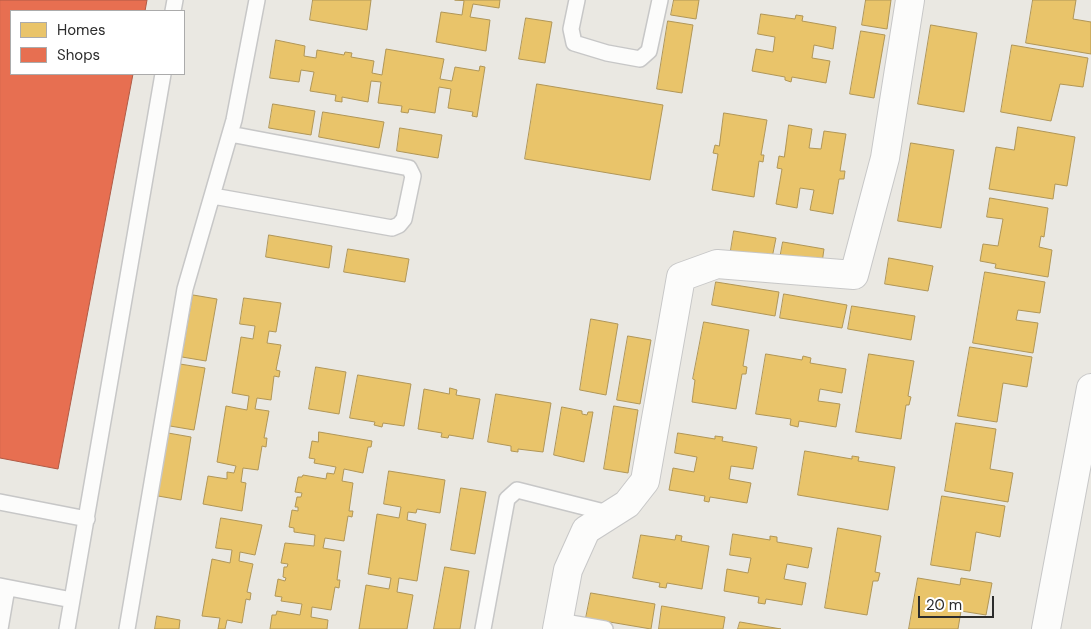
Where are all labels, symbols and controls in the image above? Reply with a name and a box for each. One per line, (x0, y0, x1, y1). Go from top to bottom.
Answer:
legend (10, 10, 185, 75)
text: Homes (57, 20, 106, 40)
text: Shops (57, 45, 100, 65)
scale bar (921, 586, 997, 618)
text: 20 m (926, 595, 962, 615)

